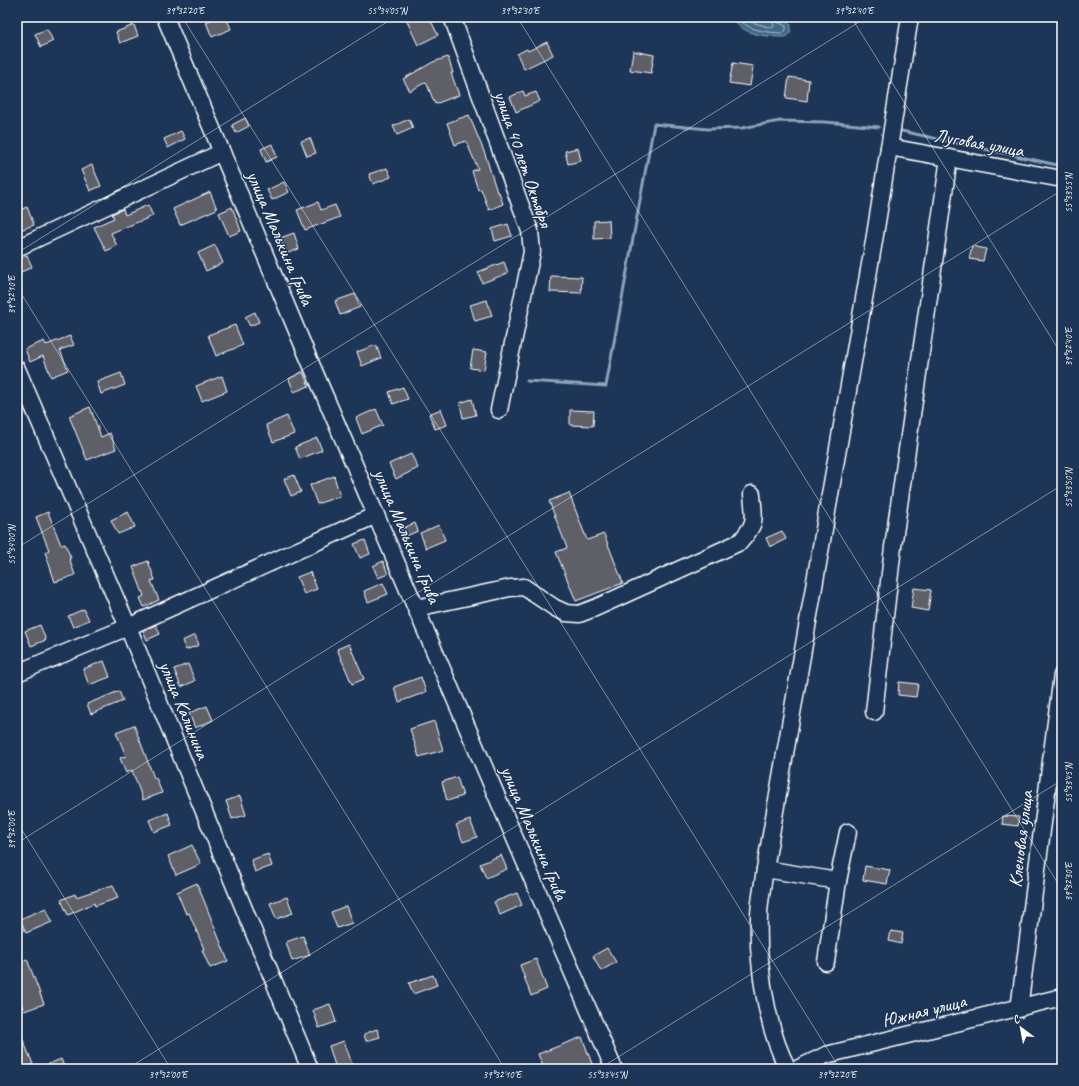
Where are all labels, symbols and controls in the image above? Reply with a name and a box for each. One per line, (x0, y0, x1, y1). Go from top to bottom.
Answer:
text: 39°32'20"E (166, 4, 206, 17)
text: 55°34'05"N (367, 4, 409, 17)
text: 39°32'30"E (501, 4, 541, 17)
text: 39°32'40"E (835, 4, 875, 17)
street label: улица 40 лет Октября (488, 87, 558, 232)
street label: Луговая улица (932, 123, 1027, 163)
street label: улица Малькина Грива (241, 166, 320, 310)
text: 55°33'55"N (1062, 171, 1075, 213)
text: 39°32'10"E (5, 274, 18, 314)
text: 39°32'40"E (1062, 326, 1075, 366)
street label: улица Малькина Грива (368, 464, 447, 608)
text: 55°33'50"N (1062, 466, 1075, 508)
text: 55°34'00"N (5, 523, 18, 565)
street label: улица Калинина (153, 656, 215, 764)
street label: улица Малькина Грива (495, 761, 574, 905)
text: 55°33'45"N (1062, 761, 1075, 803)
street label: Кленовая улица (1003, 788, 1039, 889)
text: 39°32'00"E (5, 809, 18, 849)
text: 39°32'30"E (1062, 861, 1075, 901)
street label: Южная улица (880, 989, 970, 1033)
north arrow (1001, 1008, 1041, 1048)
text: С (1010, 1011, 1023, 1027)
text: 39°32'00"E (149, 1068, 189, 1081)
text: 39°32'10"E (483, 1068, 523, 1081)
text: 55°33'45"N (587, 1068, 629, 1081)
text: 39°32'20"E (818, 1068, 858, 1081)

